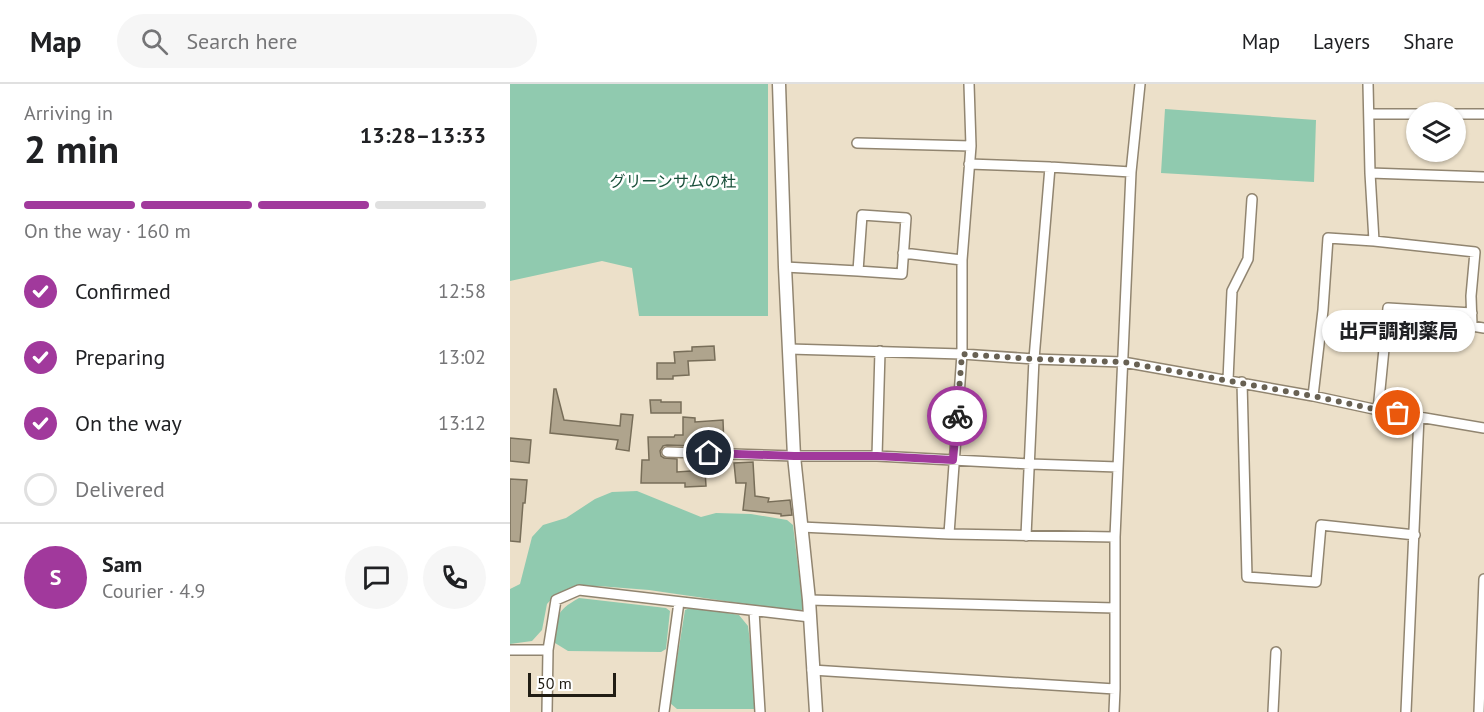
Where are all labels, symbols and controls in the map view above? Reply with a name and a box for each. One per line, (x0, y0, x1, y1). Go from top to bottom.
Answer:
search box (117, 14, 537, 68)
text: Map (30, 23, 81, 60)
icon: search (138, 25, 171, 58)
text: Search here (186, 27, 297, 55)
text: Map (1242, 28, 1280, 55)
text: Layers (1313, 28, 1370, 55)
text: Share (1403, 28, 1454, 55)
text: Arriving in (24, 100, 113, 126)
map controls (1406, 102, 1466, 162)
button: layers (1406, 102, 1466, 162)
text: 13:28–13:33 (360, 121, 486, 149)
text: 2 min (24, 123, 119, 174)
park label: グリーンサムの杜 (610, 171, 736, 191)
text: On the way · 160 m (24, 218, 191, 244)
icon: check (24, 275, 57, 308)
text: Confirmed (75, 277, 171, 305)
text: 12:58 (438, 278, 486, 304)
callout: 出戸調剤薬局 (1322, 311, 1474, 353)
text: 出戸調剤薬局 (1339, 318, 1459, 344)
icon: check (24, 341, 57, 374)
text: Preparing (75, 343, 165, 371)
text: 13:02 (438, 344, 486, 370)
courier (927, 386, 987, 446)
pin (1372, 387, 1423, 438)
icon: bag (1381, 396, 1414, 429)
icon: bike (941, 400, 974, 433)
icon: check (24, 407, 57, 440)
text: On the way (75, 409, 182, 437)
text: 13:12 (438, 410, 486, 436)
pin (683, 427, 734, 478)
icon: home (692, 436, 725, 469)
text: Delivered (75, 475, 165, 503)
button: chat (345, 546, 408, 609)
button: phone (423, 546, 486, 609)
text: Sam (102, 550, 142, 578)
text: S (50, 563, 61, 591)
text: Courier · 4.9 (102, 578, 205, 604)
scale bar (528, 670, 616, 698)
text: 50 m (537, 673, 572, 693)

